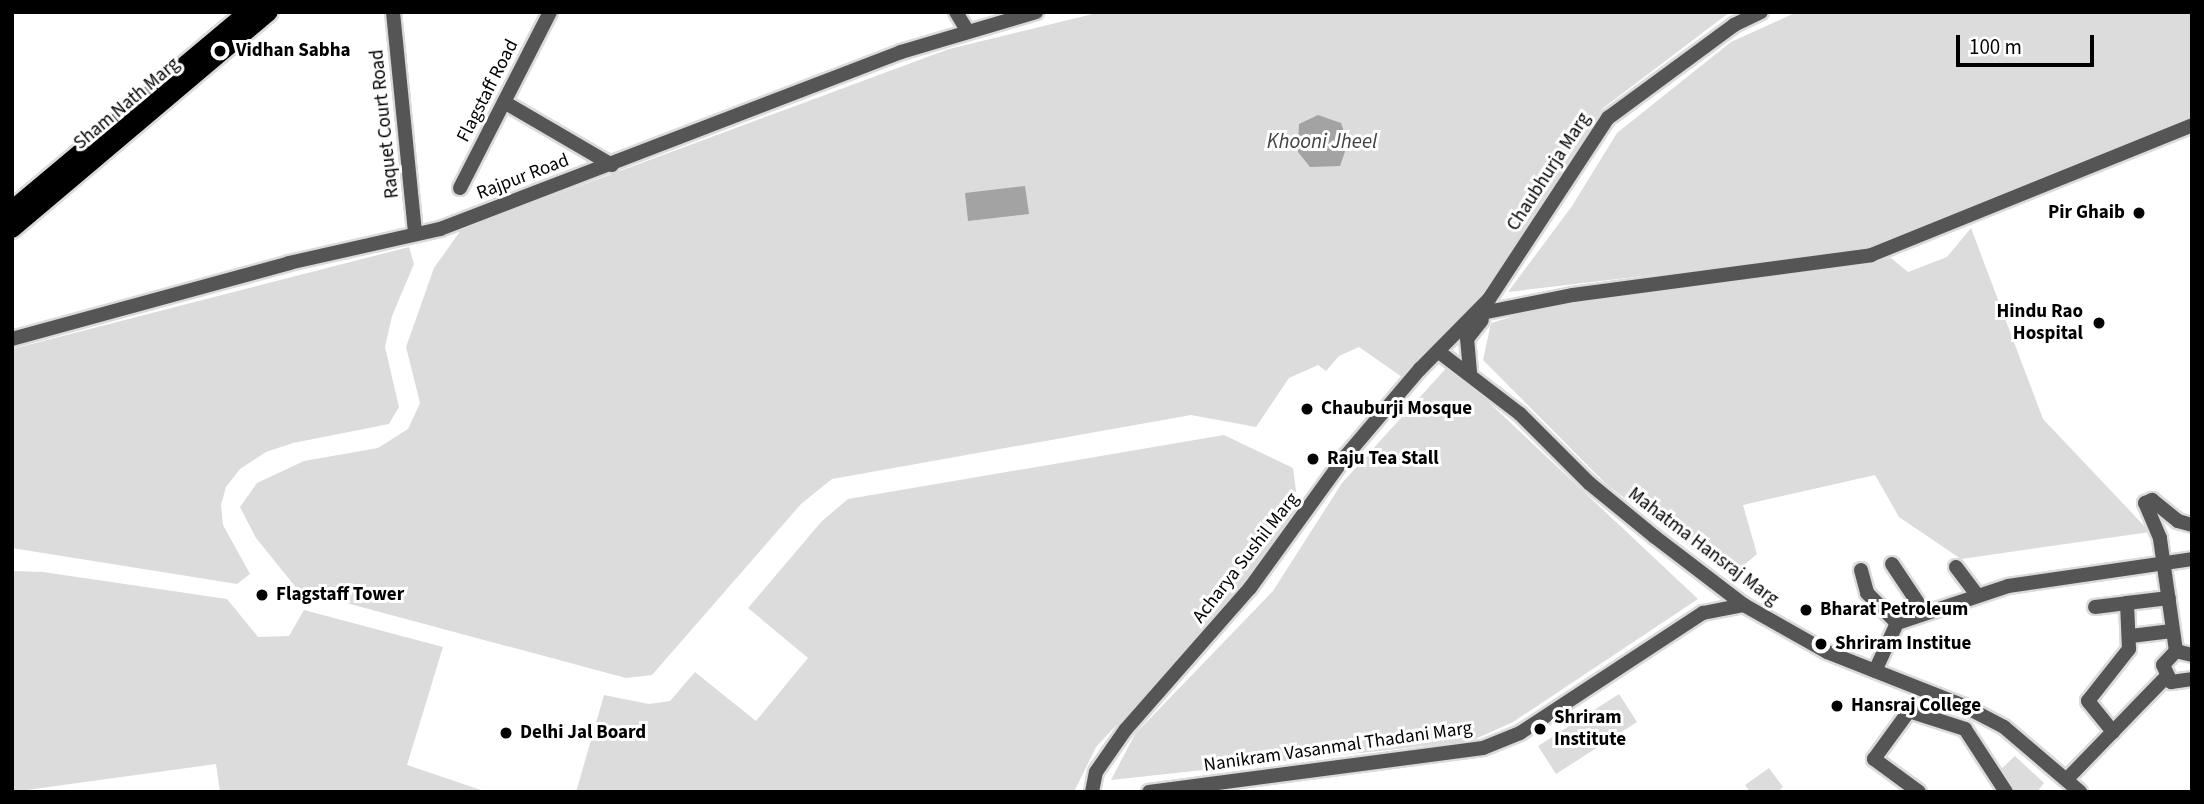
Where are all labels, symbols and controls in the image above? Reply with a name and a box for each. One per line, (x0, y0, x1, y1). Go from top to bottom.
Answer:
scale bar (1959, 21, 2097, 65)
text: 100 m (1969, 32, 2022, 62)
street label: Flagstaff Road (452, 36, 524, 146)
place label: Vidhan Sabha (236, 40, 351, 62)
marker: Vidhan Sabha (210, 41, 230, 61)
street label: Raquet Court Road (366, 48, 404, 200)
street label: Sham Nath Marg (69, 53, 185, 155)
street label: Chaubhurja Marg (1502, 109, 1596, 235)
water label: Khooni Jheel (1267, 128, 1377, 154)
street label: Rajpur Road (474, 149, 572, 205)
place label: Pir Ghaib (2048, 202, 2125, 224)
marker: Pir Ghaib (2131, 205, 2147, 221)
place label: Hindu Rao Hospital (1997, 301, 2083, 345)
marker: Hindu Rao Hospital (2089, 313, 2109, 333)
place label: Chauburji Mosque (1321, 398, 1472, 420)
marker: Chauburji Mosque (1299, 401, 1315, 417)
place label: Raju Tea Stall (1327, 448, 1439, 470)
marker: Raju Tea Stall (1305, 451, 1321, 467)
street label: Mahatma Hansraj Marg (1623, 483, 1783, 611)
street label: Acharya Sushil Marg (1188, 488, 1304, 628)
place label: Flagstaff Tower (276, 584, 404, 606)
marker: Flagstaff Tower (254, 587, 270, 603)
place label: Bharat Petroleum (1820, 599, 1968, 621)
marker: Bharat Petroleum (1798, 602, 1814, 618)
place label: Shriram Institue (1835, 633, 1971, 655)
marker: Shriram Institue (1813, 636, 1829, 652)
place label: Hansraj College (1851, 695, 1981, 717)
marker: Hansraj College (1829, 698, 1845, 714)
place label: Shriram Institute (1554, 707, 1626, 751)
street label: Nanikram Vasanmal Thadani Marg (1202, 717, 1474, 777)
marker: Shriram Institute (1532, 721, 1548, 737)
place label: Delhi Jal Board (520, 722, 646, 744)
marker: Delhi Jal Board (498, 725, 514, 741)

